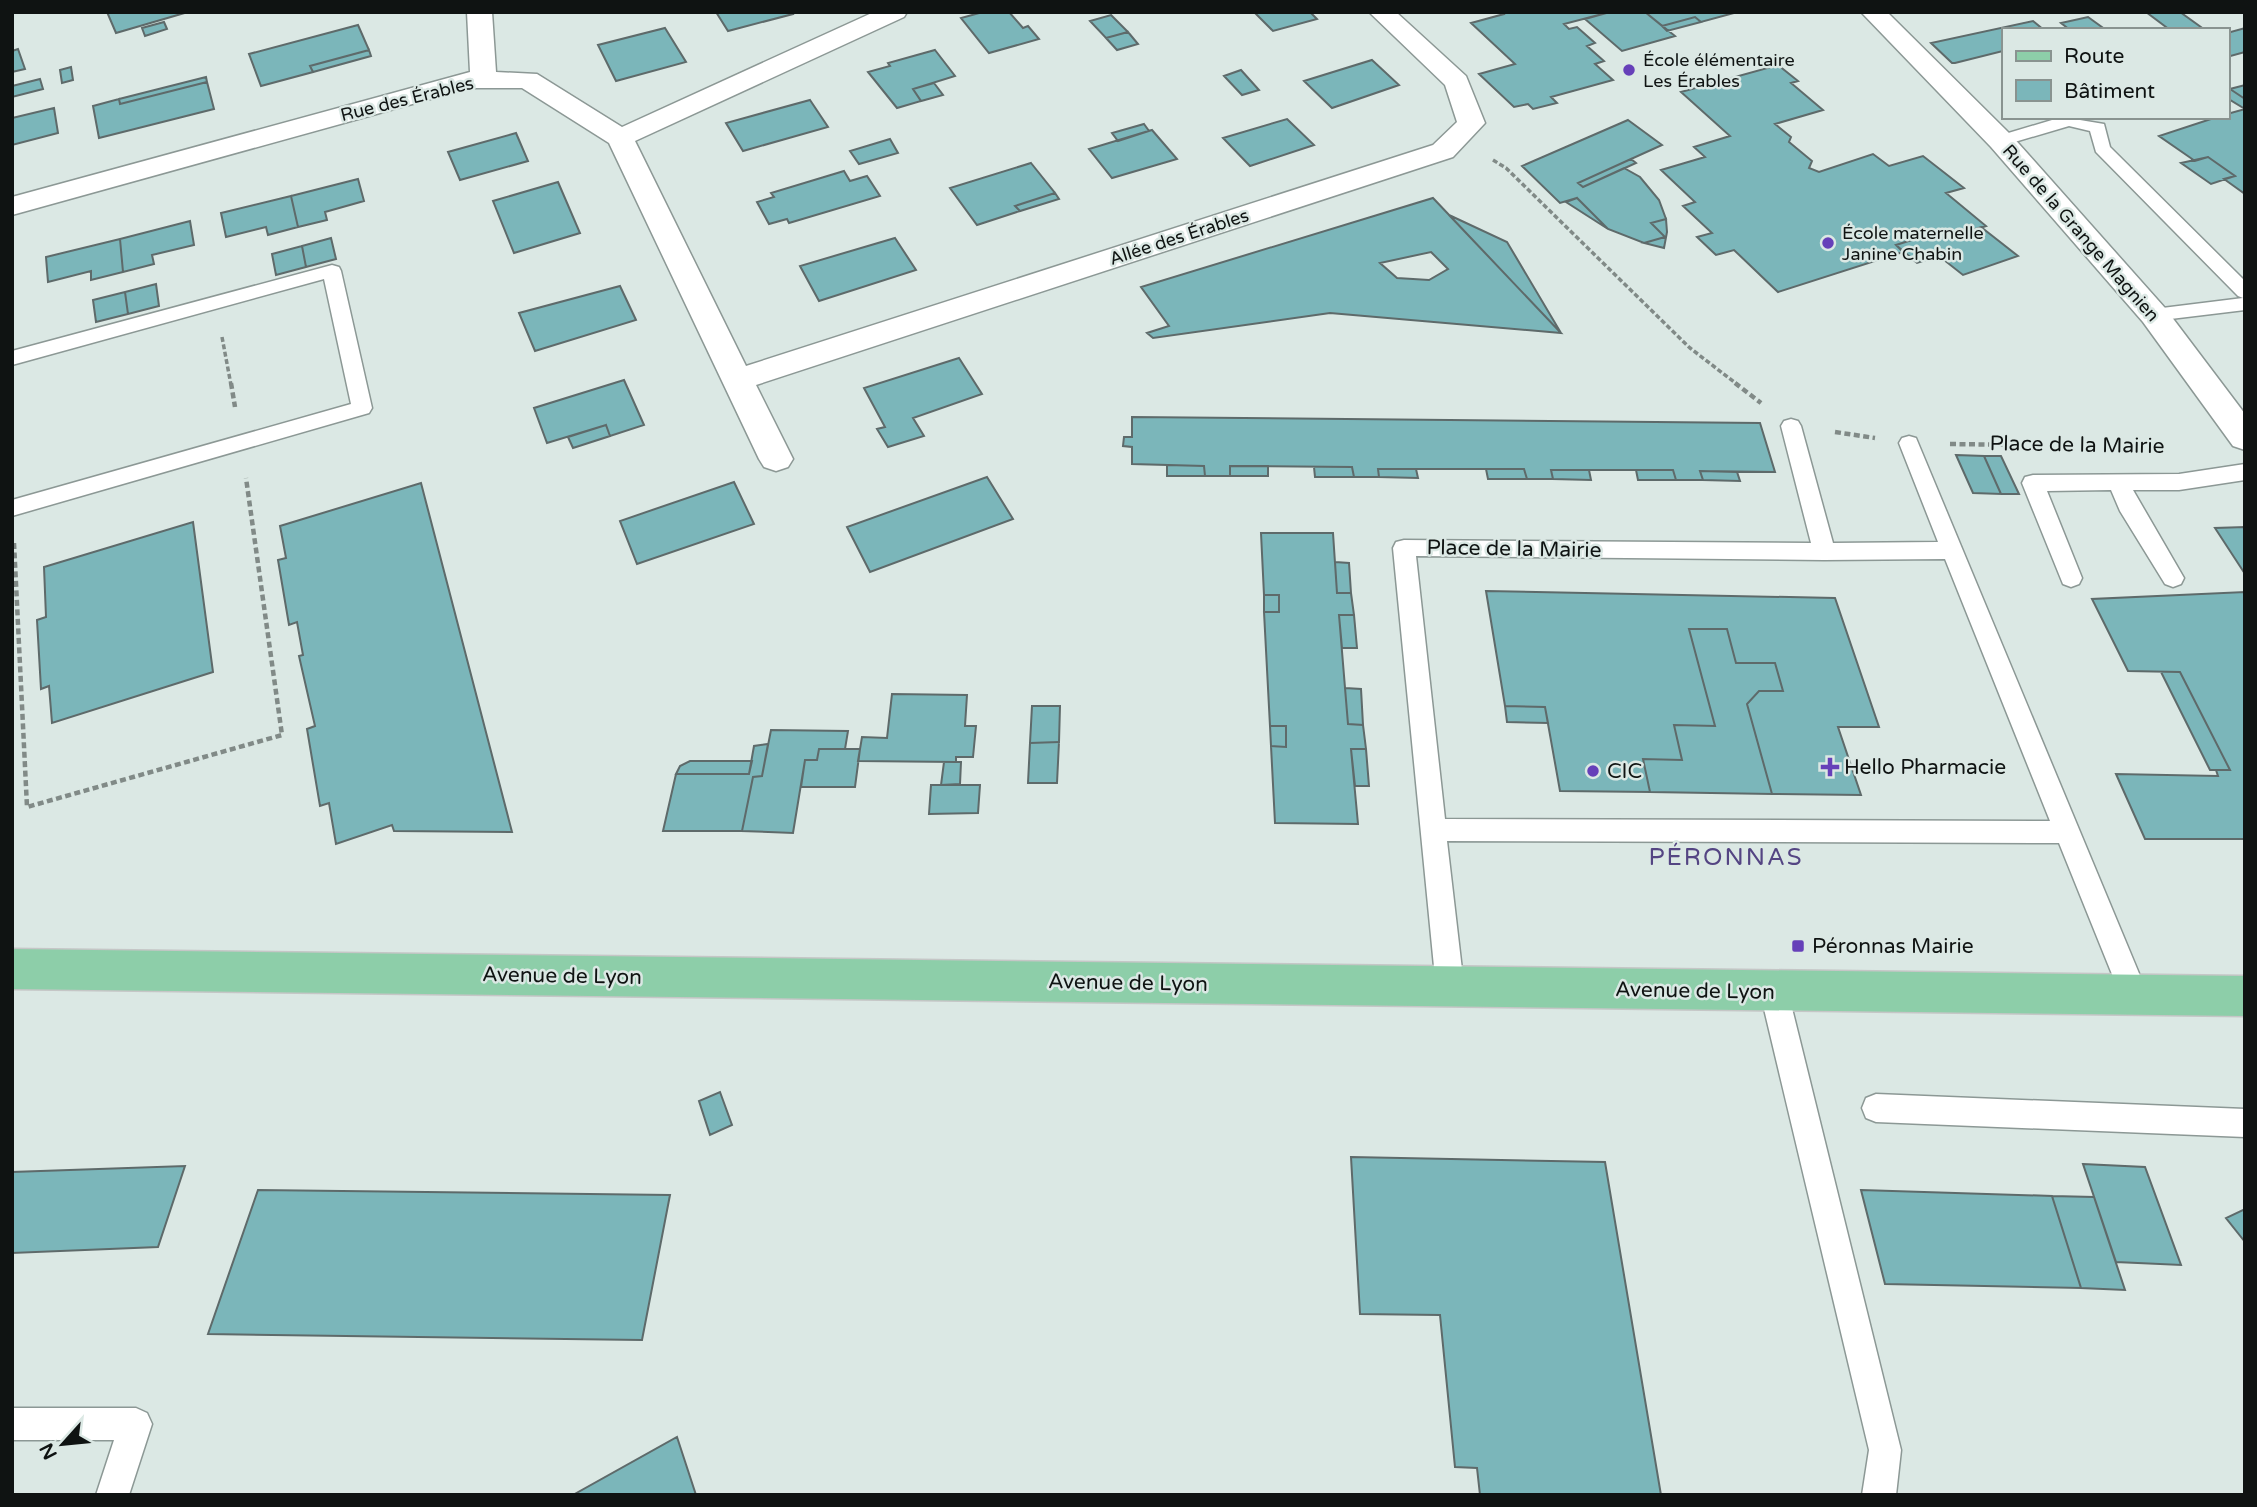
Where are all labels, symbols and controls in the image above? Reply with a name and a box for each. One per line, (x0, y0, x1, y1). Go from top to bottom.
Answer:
legend (2002, 28, 2229, 119)
text: Route (2064, 44, 2124, 69)
place label: École élémentaire Les Érables (1643, 49, 1795, 92)
marker: École élémentaire Les Érables (1621, 62, 1637, 78)
street label: Rue des Érables (338, 72, 476, 126)
text: Bâtiment (2064, 79, 2155, 104)
street label: Rue de la Grange Magnien (1998, 140, 2164, 326)
street label: Allée des Érables (1107, 204, 1251, 270)
place label: École maternelle Janine Chabin (1842, 222, 1984, 265)
marker: École maternelle Janine Chabin (1820, 235, 1836, 251)
street label: Place de la Mairie (1989, 431, 2165, 459)
street label: Place de la Mairie (1426, 535, 1602, 563)
place label: Hello Pharmacie (1844, 755, 2006, 780)
place label: CIC (1607, 759, 1642, 784)
marker: Hello Pharmacie (1822, 759, 1838, 775)
marker: CIC (1585, 763, 1601, 779)
district label: PÉRONNAS (1648, 842, 1804, 872)
place label: Péronnas Mairie (1812, 934, 1974, 959)
marker: Péronnas Mairie (1790, 938, 1806, 954)
street label: Avenue de Lyon (482, 962, 642, 990)
street label: Avenue de Lyon (1048, 969, 1208, 997)
street label: Avenue de Lyon (1615, 977, 1775, 1005)
north arrow (28, 1409, 98, 1479)
text: N (35, 1439, 62, 1463)

